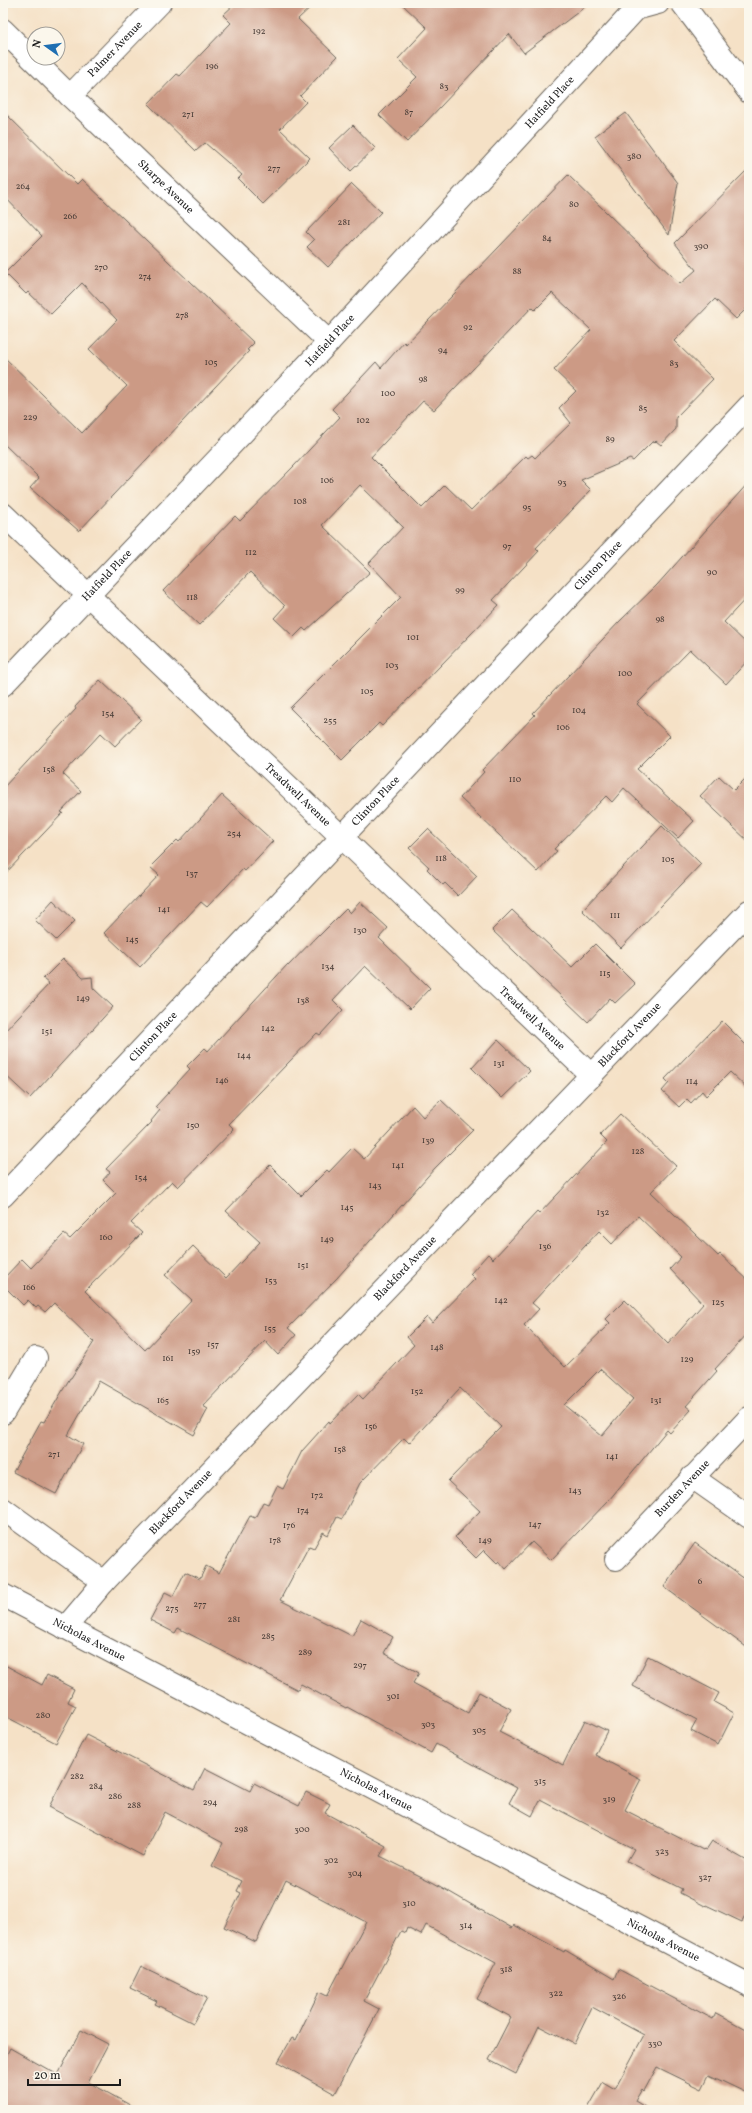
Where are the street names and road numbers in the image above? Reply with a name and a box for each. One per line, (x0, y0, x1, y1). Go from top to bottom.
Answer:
street label: Palmer Avenue (84, 18, 146, 81)
street label: Hatfield Place (522, 73, 578, 132)
street label: Sharpe Avenue (134, 156, 197, 217)
street label: Hatfield Place (302, 311, 358, 370)
street label: Clinton Place (571, 537, 626, 594)
street label: Hatfield Place (79, 546, 135, 605)
street label: Treadwell Avenue (261, 760, 334, 830)
street label: Clinton Place (348, 773, 403, 830)
street label: Treadwell Avenue (496, 984, 568, 1054)
street label: Blackford Avenue (595, 999, 665, 1071)
street label: Clinton Place (126, 1008, 181, 1065)
street label: Blackford Avenue (370, 1233, 440, 1304)
street label: Burden Avenue (652, 1456, 713, 1520)
street label: Blackford Avenue (146, 1466, 216, 1538)
street label: Nicholas Avenue (50, 1615, 128, 1665)
street label: Nicholas Avenue (337, 1765, 415, 1815)
street label: Nicholas Avenue (624, 1915, 702, 1965)

